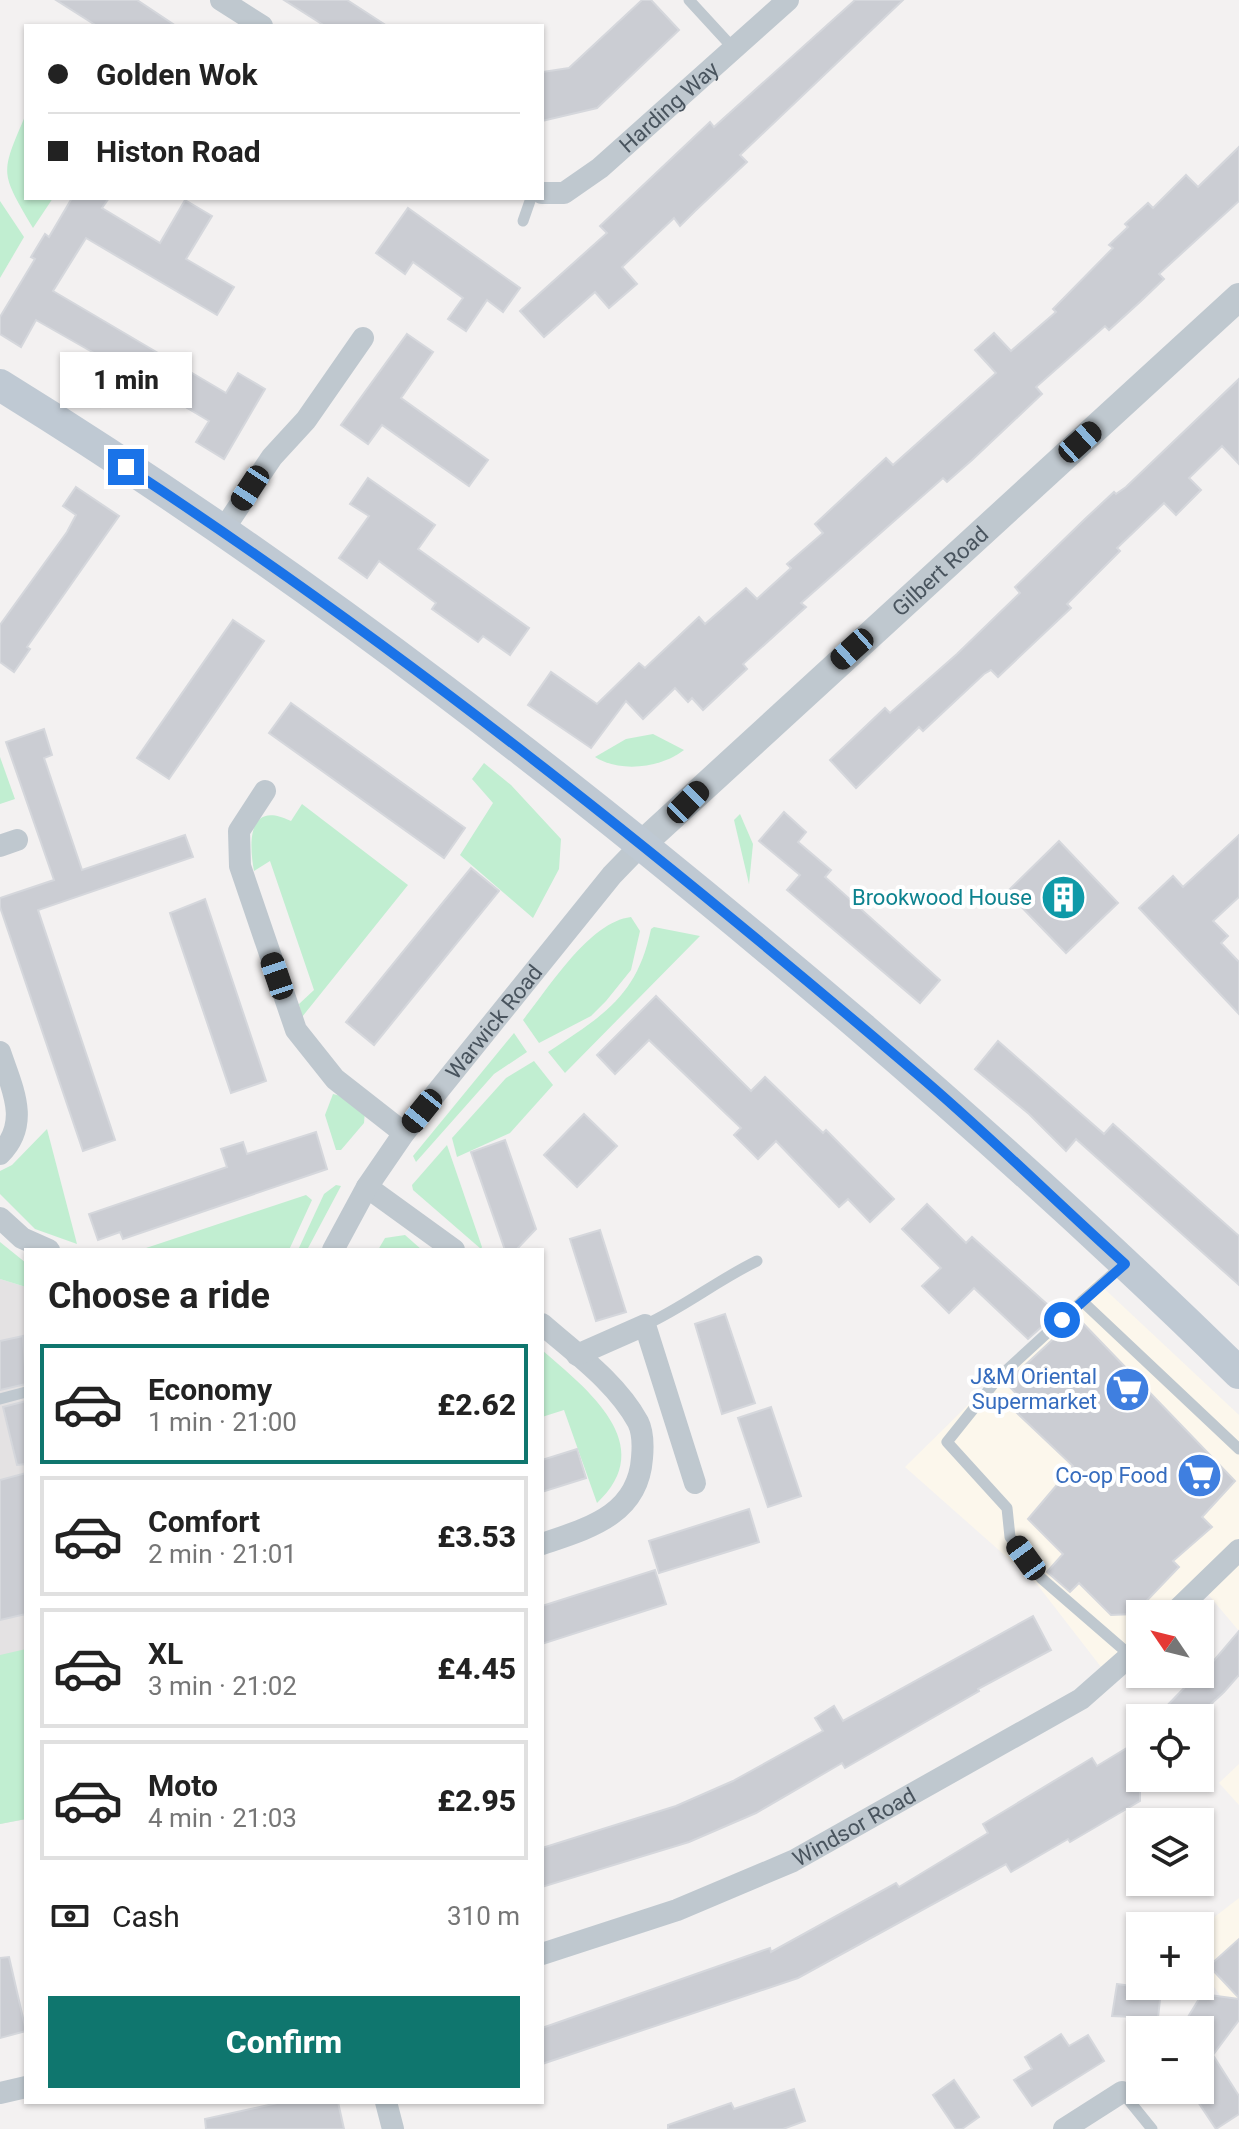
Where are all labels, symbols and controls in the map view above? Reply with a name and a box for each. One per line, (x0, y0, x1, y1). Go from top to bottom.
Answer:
street label: Harding Way (614, 56, 724, 158)
text: Golden Wok (96, 57, 257, 92)
text: Histon Road (96, 134, 261, 169)
callout: 1 min (60, 351, 192, 407)
text: 1 min (93, 365, 159, 395)
car (1054, 417, 1106, 467)
route end (108, 449, 144, 485)
car (227, 461, 273, 515)
street label: Gilbert Road (887, 521, 993, 622)
car (826, 624, 878, 674)
car (663, 777, 713, 827)
building icon: Brookwood House (1039, 873, 1087, 921)
place label: Brookwood House (852, 885, 1032, 910)
car (258, 949, 296, 1003)
street label: Warwick Road (441, 960, 548, 1084)
car (398, 1085, 446, 1137)
text: Choose a ride (48, 1275, 270, 1317)
route start (1044, 1302, 1080, 1338)
place label: J&M Oriental Supermarket (970, 1364, 1097, 1414)
supermarket icon: J&M Oriental Supermarket (1104, 1365, 1152, 1413)
icon: car (52, 1368, 124, 1440)
text: Economy (148, 1372, 272, 1407)
text: £2.62 (437, 1387, 516, 1422)
text: 1 min · 21:00 (148, 1407, 297, 1437)
supermarket icon: Co-op Food (1175, 1451, 1223, 1499)
place label: Co-op Food (1055, 1463, 1168, 1488)
icon: car (52, 1500, 124, 1572)
text: Comfort (148, 1504, 260, 1539)
text: £3.53 (437, 1519, 516, 1554)
car (1002, 1532, 1050, 1584)
text: 2 min · 21:01 (148, 1539, 297, 1569)
north arrow (1126, 1600, 1214, 1688)
map controls (1126, 1600, 1214, 2104)
icon: car (52, 1632, 124, 1704)
text: XL (148, 1636, 183, 1671)
text: £4.45 (437, 1651, 516, 1686)
text: 3 min · 21:02 (148, 1671, 297, 1701)
button: locate (1126, 1704, 1214, 1792)
icon: car (52, 1764, 124, 1836)
text: Moto (148, 1768, 218, 1803)
text: £2.95 (437, 1783, 516, 1818)
street label: Windsor Road (789, 1783, 920, 1872)
text: 4 min · 21:03 (148, 1803, 297, 1833)
button: layers (1126, 1808, 1214, 1896)
icon: cash (48, 1894, 92, 1938)
text: Cash (112, 1899, 180, 1934)
text: 310 m (447, 1901, 520, 1931)
button: + (1126, 1912, 1214, 2000)
button: Confirm (48, 1996, 520, 2088)
button: − (1126, 2016, 1214, 2104)

